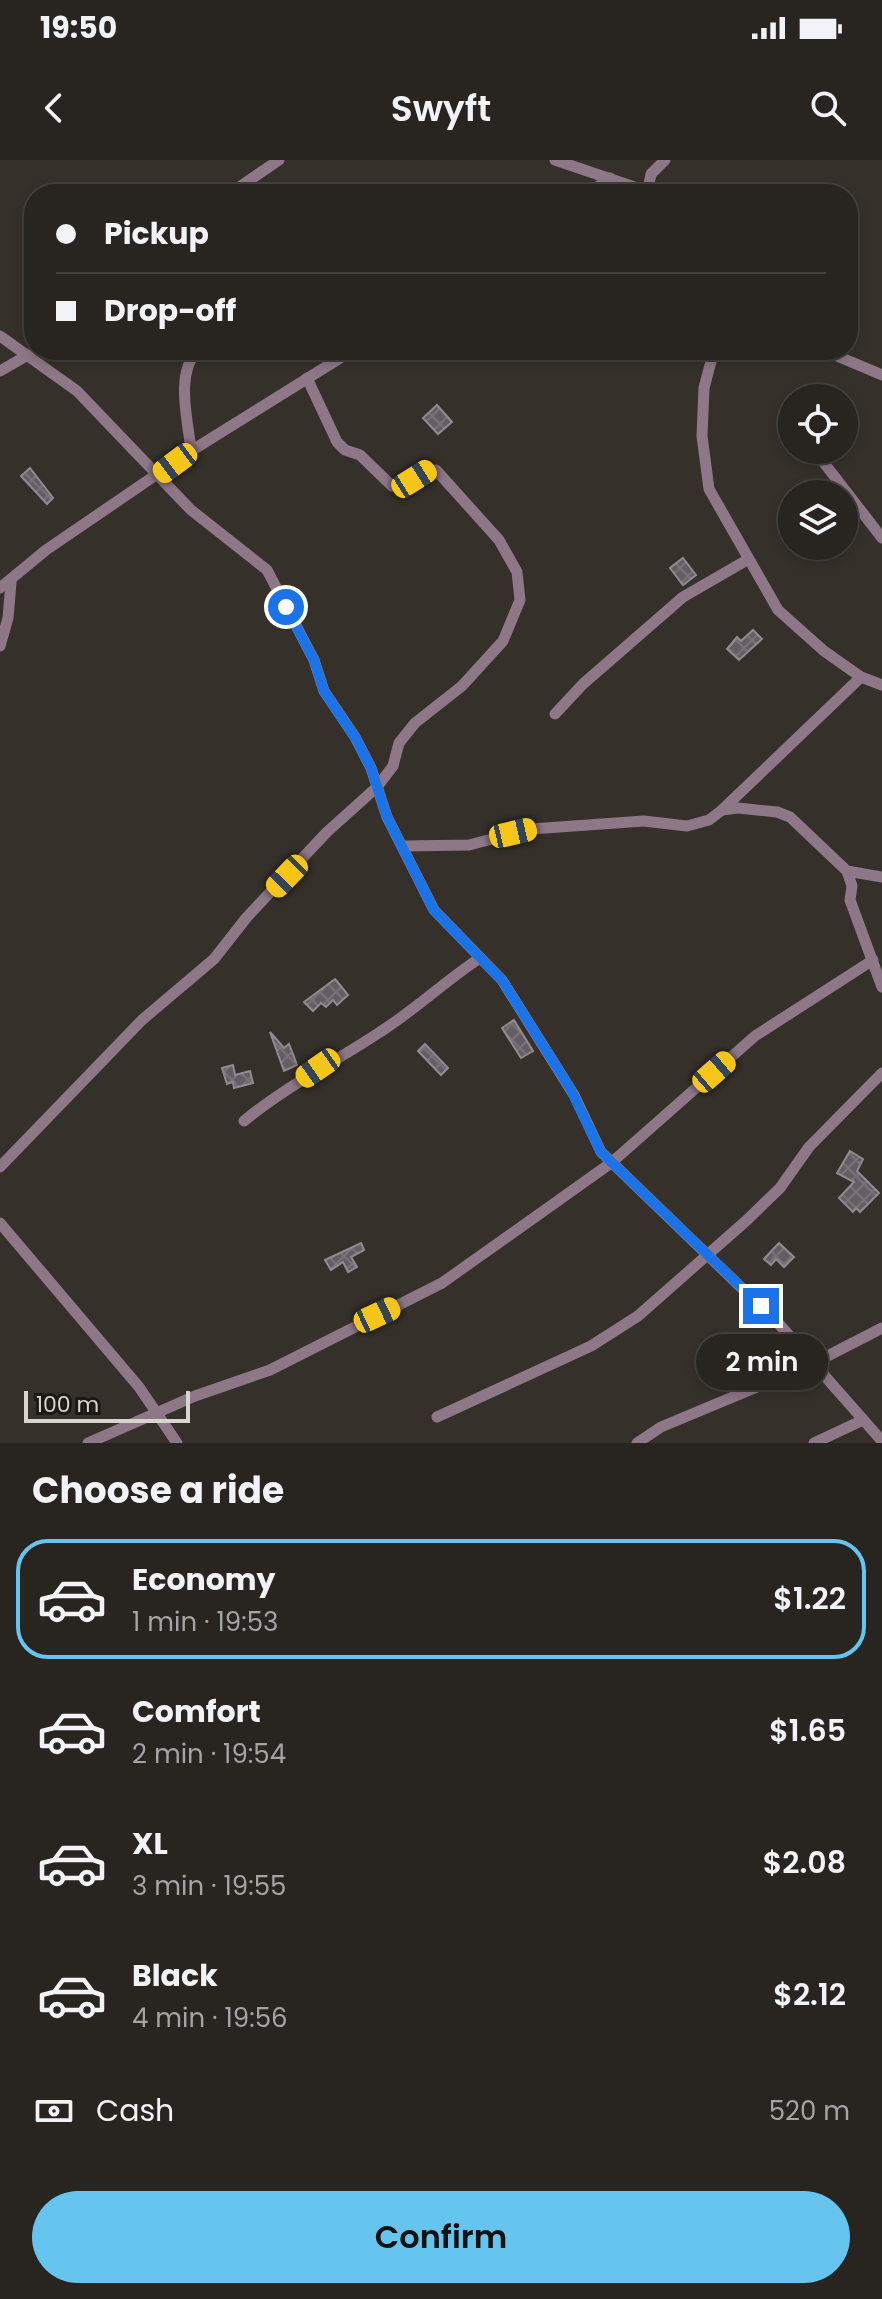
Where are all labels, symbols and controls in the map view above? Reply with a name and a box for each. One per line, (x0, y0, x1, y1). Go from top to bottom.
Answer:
text: 19:50 (40, 6, 117, 49)
text: Swyft (391, 83, 491, 134)
icon: back (32, 86, 76, 130)
icon: search (806, 86, 850, 130)
text: Pickup (104, 212, 209, 255)
text: Drop-off (104, 289, 236, 332)
map controls (778, 384, 858, 560)
button: locate (778, 384, 858, 464)
car (149, 439, 201, 487)
car (387, 456, 441, 502)
button: layers (778, 480, 858, 560)
route start (268, 589, 304, 625)
car (487, 816, 539, 850)
car (262, 850, 312, 902)
car (291, 1044, 345, 1092)
car (688, 1047, 740, 1097)
route end (743, 1288, 779, 1324)
car (350, 1294, 404, 1336)
callout: 2 min (695, 1334, 827, 1390)
text: 2 min (726, 1344, 798, 1380)
scale bar (24, 1387, 190, 1423)
text: 100 m (36, 1389, 99, 1420)
text: Choose a ride (32, 1465, 284, 1516)
text: Economy (132, 1558, 276, 1601)
icon: car (36, 1563, 108, 1635)
text: $1.22 (773, 1577, 846, 1620)
text: 1 min · 19:53 (132, 1604, 278, 1640)
text: Comfort (132, 1690, 261, 1733)
icon: car (36, 1695, 108, 1767)
text: $1.65 (769, 1709, 846, 1752)
text: 2 min · 19:54 (132, 1736, 286, 1772)
text: XL (132, 1822, 168, 1865)
icon: car (36, 1827, 108, 1899)
text: $2.08 (763, 1841, 846, 1884)
text: 3 min · 19:55 (132, 1868, 286, 1904)
text: Black (132, 1954, 218, 1997)
icon: car (36, 1959, 108, 2031)
text: $2.12 (773, 1973, 846, 2016)
text: 4 min · 19:56 (132, 2000, 288, 2036)
icon: cash (32, 2089, 76, 2133)
text: Cash (96, 2089, 174, 2132)
text: 520 m (769, 2093, 850, 2129)
button: Confirm (32, 2191, 850, 2283)

